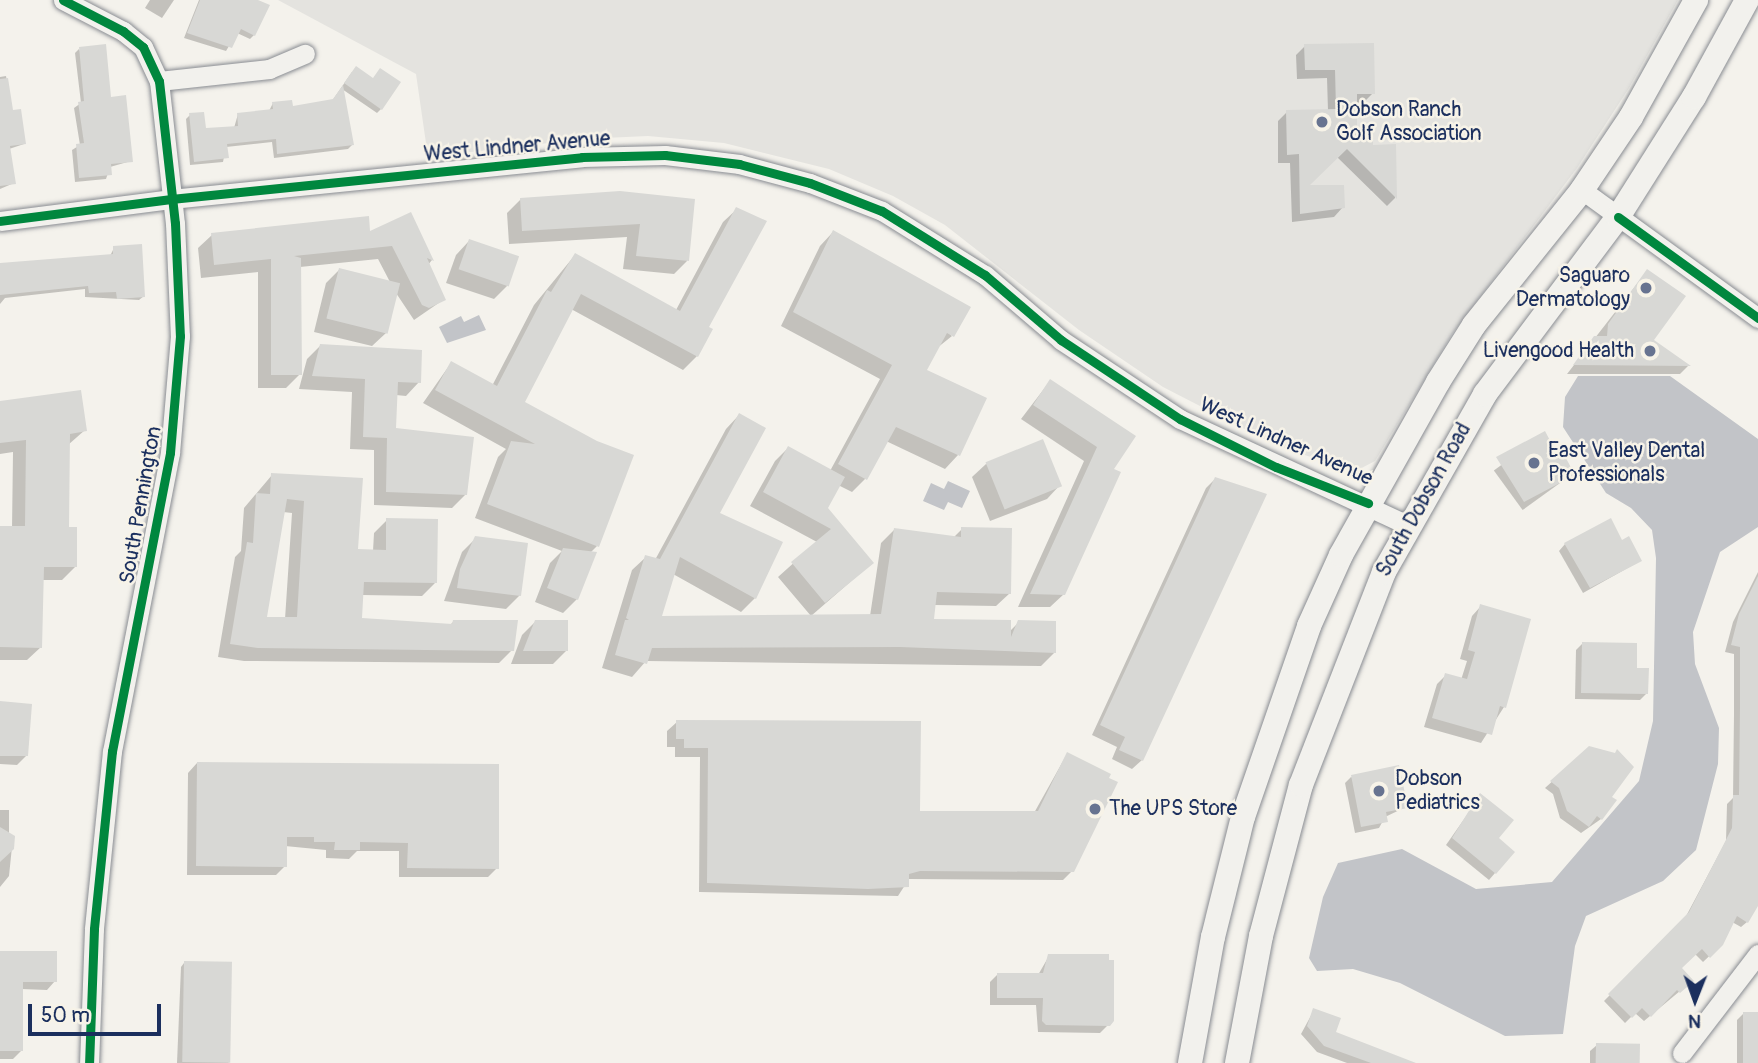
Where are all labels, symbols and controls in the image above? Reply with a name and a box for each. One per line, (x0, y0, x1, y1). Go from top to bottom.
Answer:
place label: Dobson Ranch Golf Association (1336, 97, 1482, 147)
marker: Dobson Ranch Golf Association (1314, 114, 1330, 130)
street label: West Lindner Avenue (423, 126, 611, 168)
place label: Saguaro Dermatology (1516, 263, 1630, 313)
marker: Saguaro Dermatology (1636, 278, 1656, 298)
place label: Livengood Health (1483, 338, 1634, 364)
marker: Livengood Health (1640, 341, 1660, 361)
street label: West Lindner Avenue (1195, 392, 1377, 492)
street label: South Dobson Road (1371, 419, 1477, 581)
street label: South Pennington (115, 424, 167, 586)
place label: East Valley Dental Professionals (1548, 438, 1705, 488)
marker: East Valley Dental Professionals (1526, 455, 1542, 471)
place label: Dobson Pediatrics (1395, 766, 1480, 816)
marker: Dobson Pediatrics (1369, 781, 1389, 801)
place label: The UPS Store (1109, 796, 1237, 822)
marker: The UPS Store (1087, 801, 1103, 817)
north arrow (1660, 965, 1730, 1035)
scale bar (32, 990, 164, 1034)
text: 50 m (41, 1002, 90, 1029)
text: N (1688, 1009, 1701, 1033)

